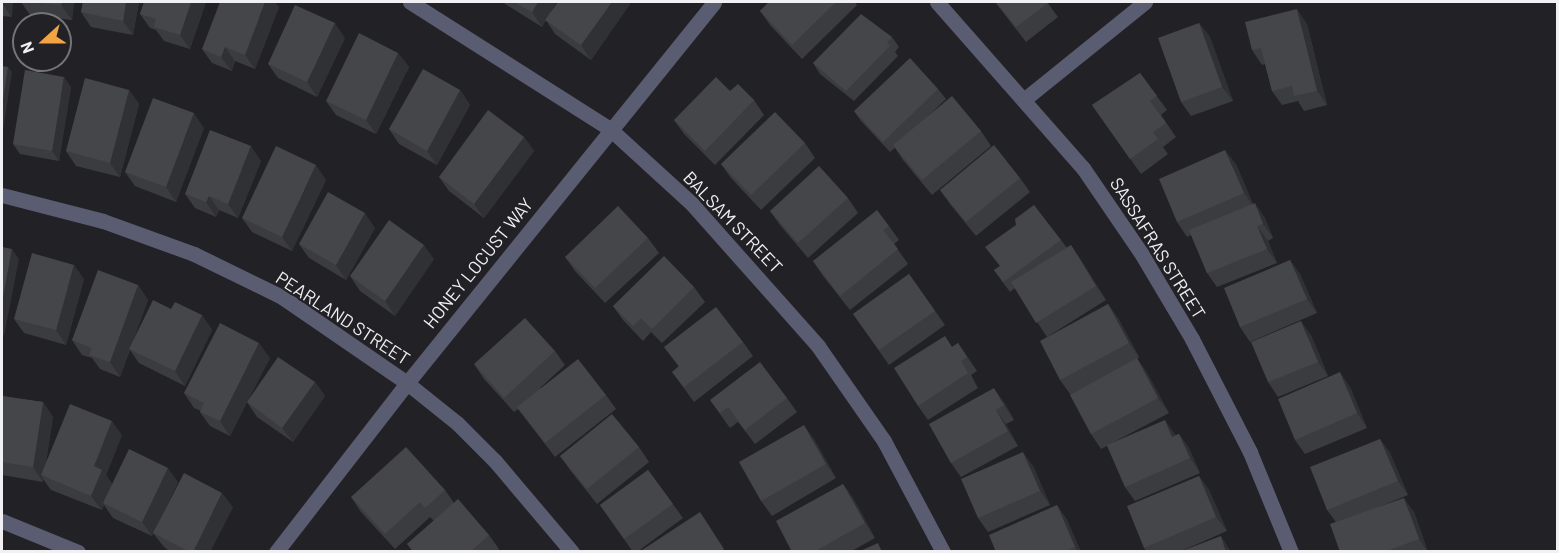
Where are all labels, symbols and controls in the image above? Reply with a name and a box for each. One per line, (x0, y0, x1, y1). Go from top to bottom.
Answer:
north arrow (12, 12, 72, 72)
text: N (16, 40, 37, 56)
street label: BALSAM STREET (679, 167, 787, 277)
street label: SASSAFRAS STREET (1106, 173, 1210, 323)
street label: HONEY LOCUST WAY (419, 193, 537, 333)
street label: PEARLAND STREET (272, 267, 414, 369)

